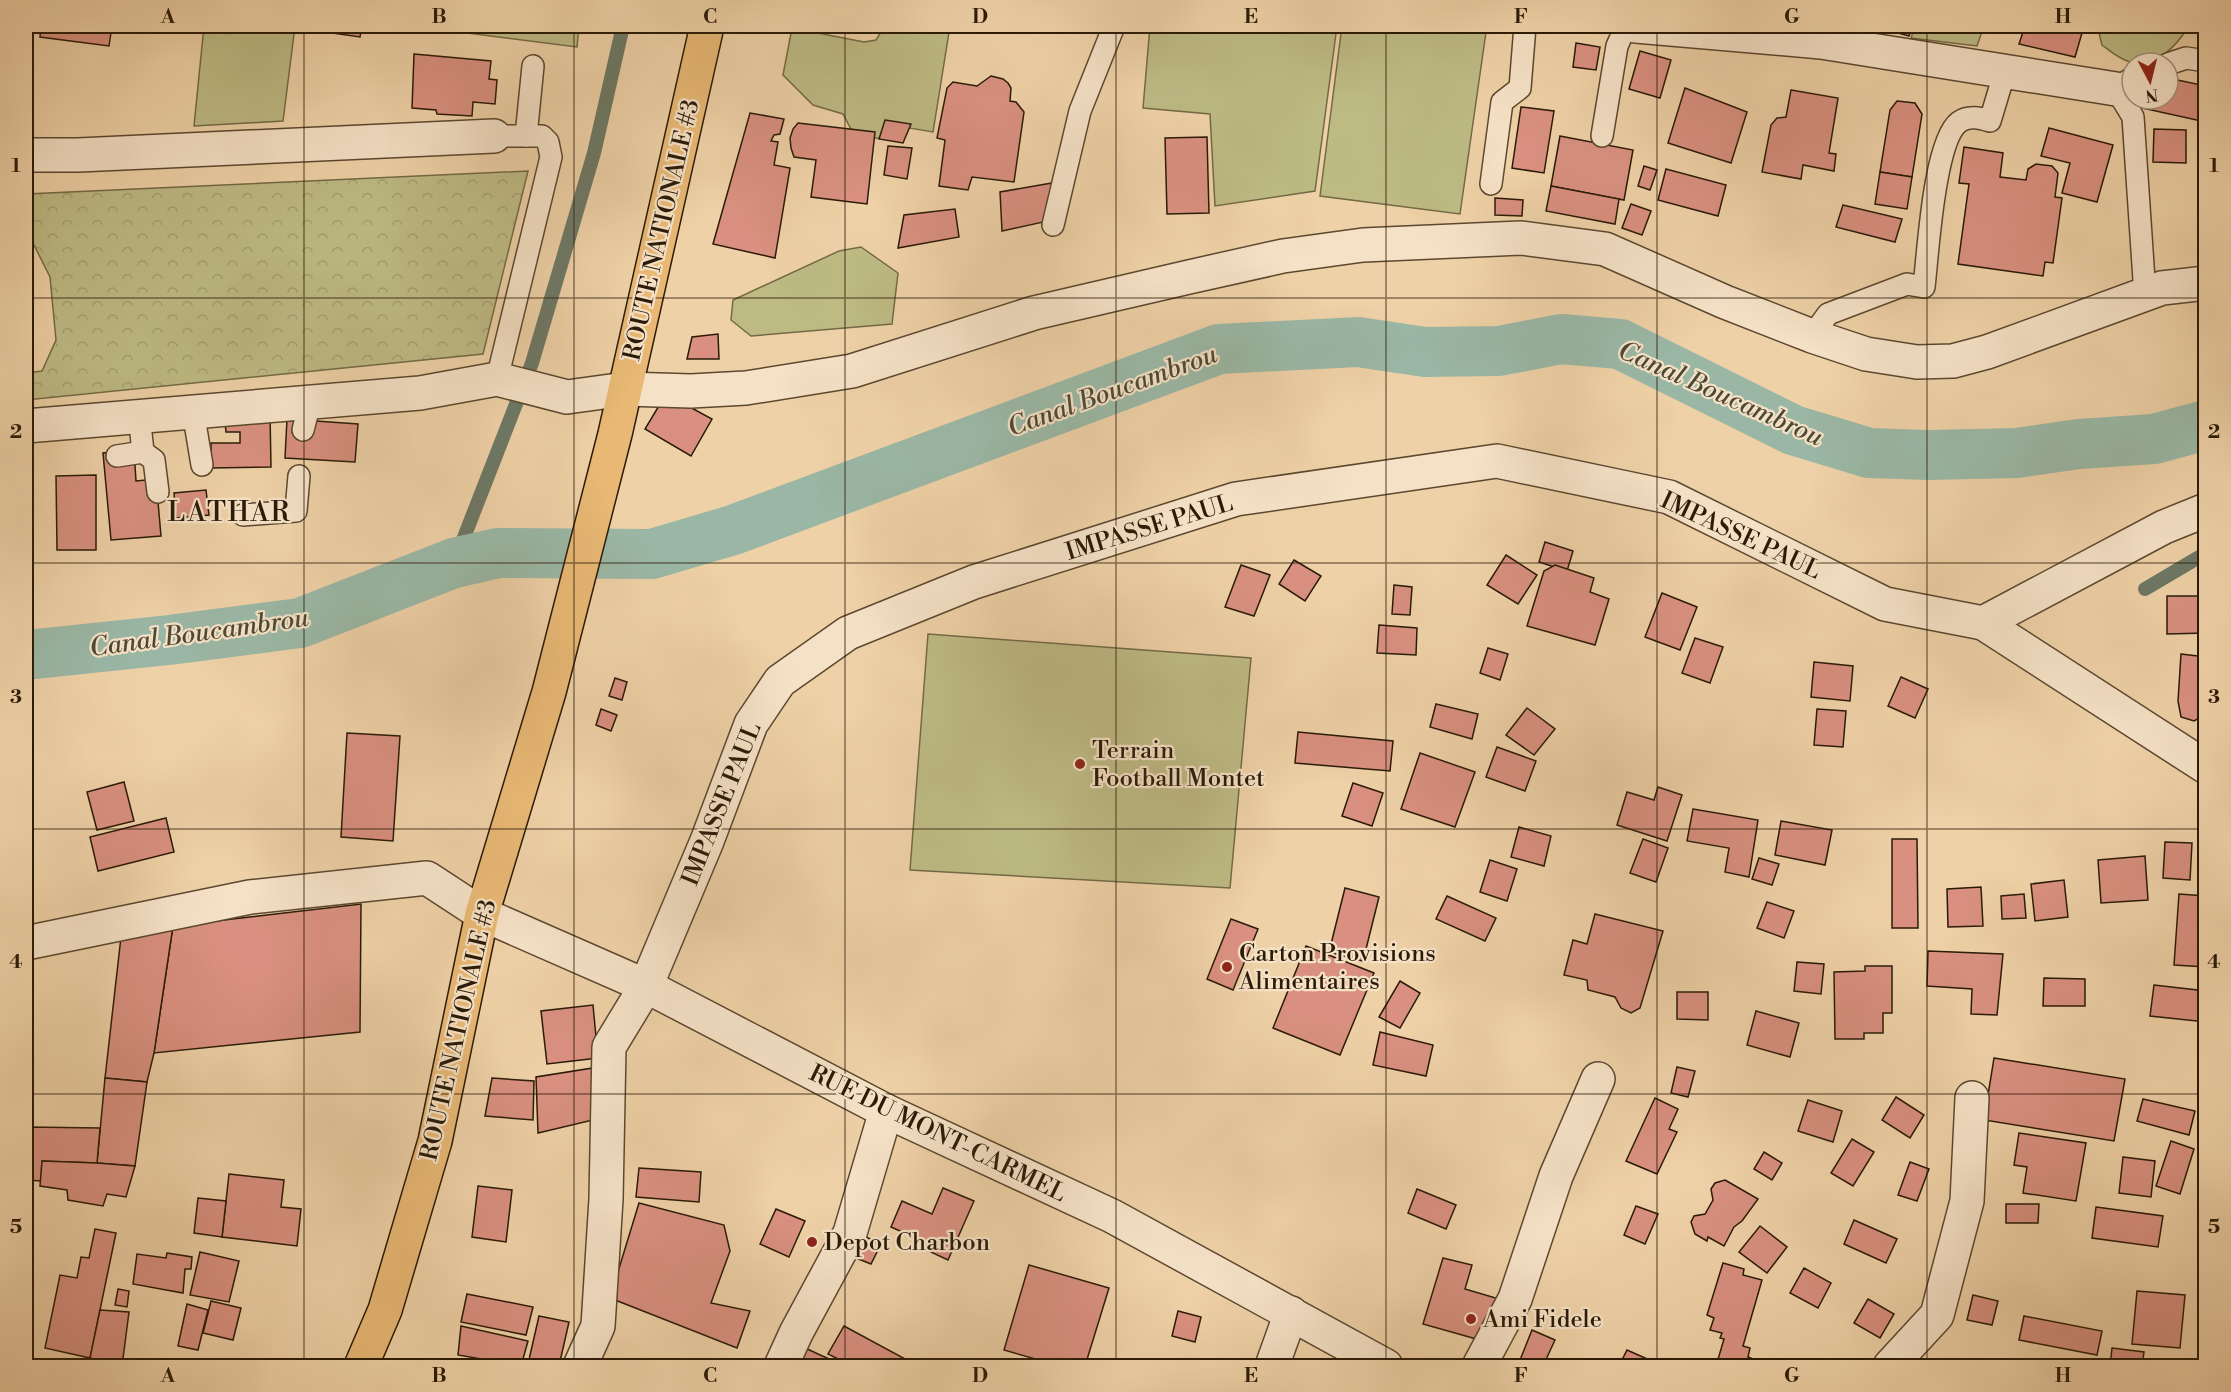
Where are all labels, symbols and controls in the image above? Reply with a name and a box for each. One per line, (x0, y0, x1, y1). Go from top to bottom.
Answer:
text: A (160, 5, 176, 30)
text: B (431, 5, 447, 30)
text: C (703, 5, 717, 30)
text: D (972, 5, 988, 30)
text: E (1244, 5, 1258, 30)
text: F (1514, 5, 1528, 30)
text: G (1784, 5, 1800, 30)
text: H (2055, 5, 2072, 30)
north arrow (2120, 51, 2180, 111)
text: N (2144, 84, 2159, 106)
street label: ROUTE NATIONALE #3 (617, 97, 707, 364)
text: 1 (11, 154, 21, 179)
text: 1 (2209, 154, 2219, 179)
water label: Canal Boucambrou (1613, 334, 1828, 454)
water label: Canal Boucambrou (1003, 338, 1222, 444)
text: 2 (10, 420, 22, 445)
text: 2 (2208, 420, 2220, 445)
street label: IMPASSE PAUL (1656, 486, 1826, 586)
street label: IMPASSE PAUL (1062, 488, 1237, 568)
district label: LATHAR (167, 496, 291, 530)
water label: Canal Boucambrou (87, 602, 311, 664)
text: 3 (10, 685, 22, 710)
text: 3 (2208, 685, 2220, 710)
street label: IMPASSE PAUL (676, 718, 768, 890)
place label: Terrain Football Montet (1092, 736, 1265, 794)
marker: Terrain Football Montet (1073, 757, 1087, 771)
street label: ROUTE NATIONALE #3 (414, 897, 504, 1164)
place label: Carton Provisions Alimentaires (1238, 939, 1436, 997)
text: 4 (9, 950, 23, 975)
text: 4 (2207, 950, 2221, 975)
marker: Carton Provisions Alimentaires (1220, 960, 1234, 974)
street label: RUE DU MONT-CARMEL (804, 1059, 1071, 1209)
text: 5 (10, 1215, 22, 1240)
text: 5 (2208, 1215, 2220, 1240)
place label: Depot Charbon (824, 1228, 990, 1258)
marker: Depot Charbon (805, 1235, 819, 1249)
place label: Ami Fidele (1482, 1305, 1602, 1335)
marker: Ami Fidele (1464, 1312, 1478, 1326)
text: A (160, 1364, 176, 1389)
text: B (431, 1364, 447, 1389)
text: C (703, 1364, 717, 1389)
text: D (972, 1364, 988, 1389)
text: E (1244, 1364, 1258, 1389)
text: F (1514, 1364, 1528, 1389)
text: G (1784, 1364, 1800, 1389)
text: H (2055, 1364, 2072, 1389)

